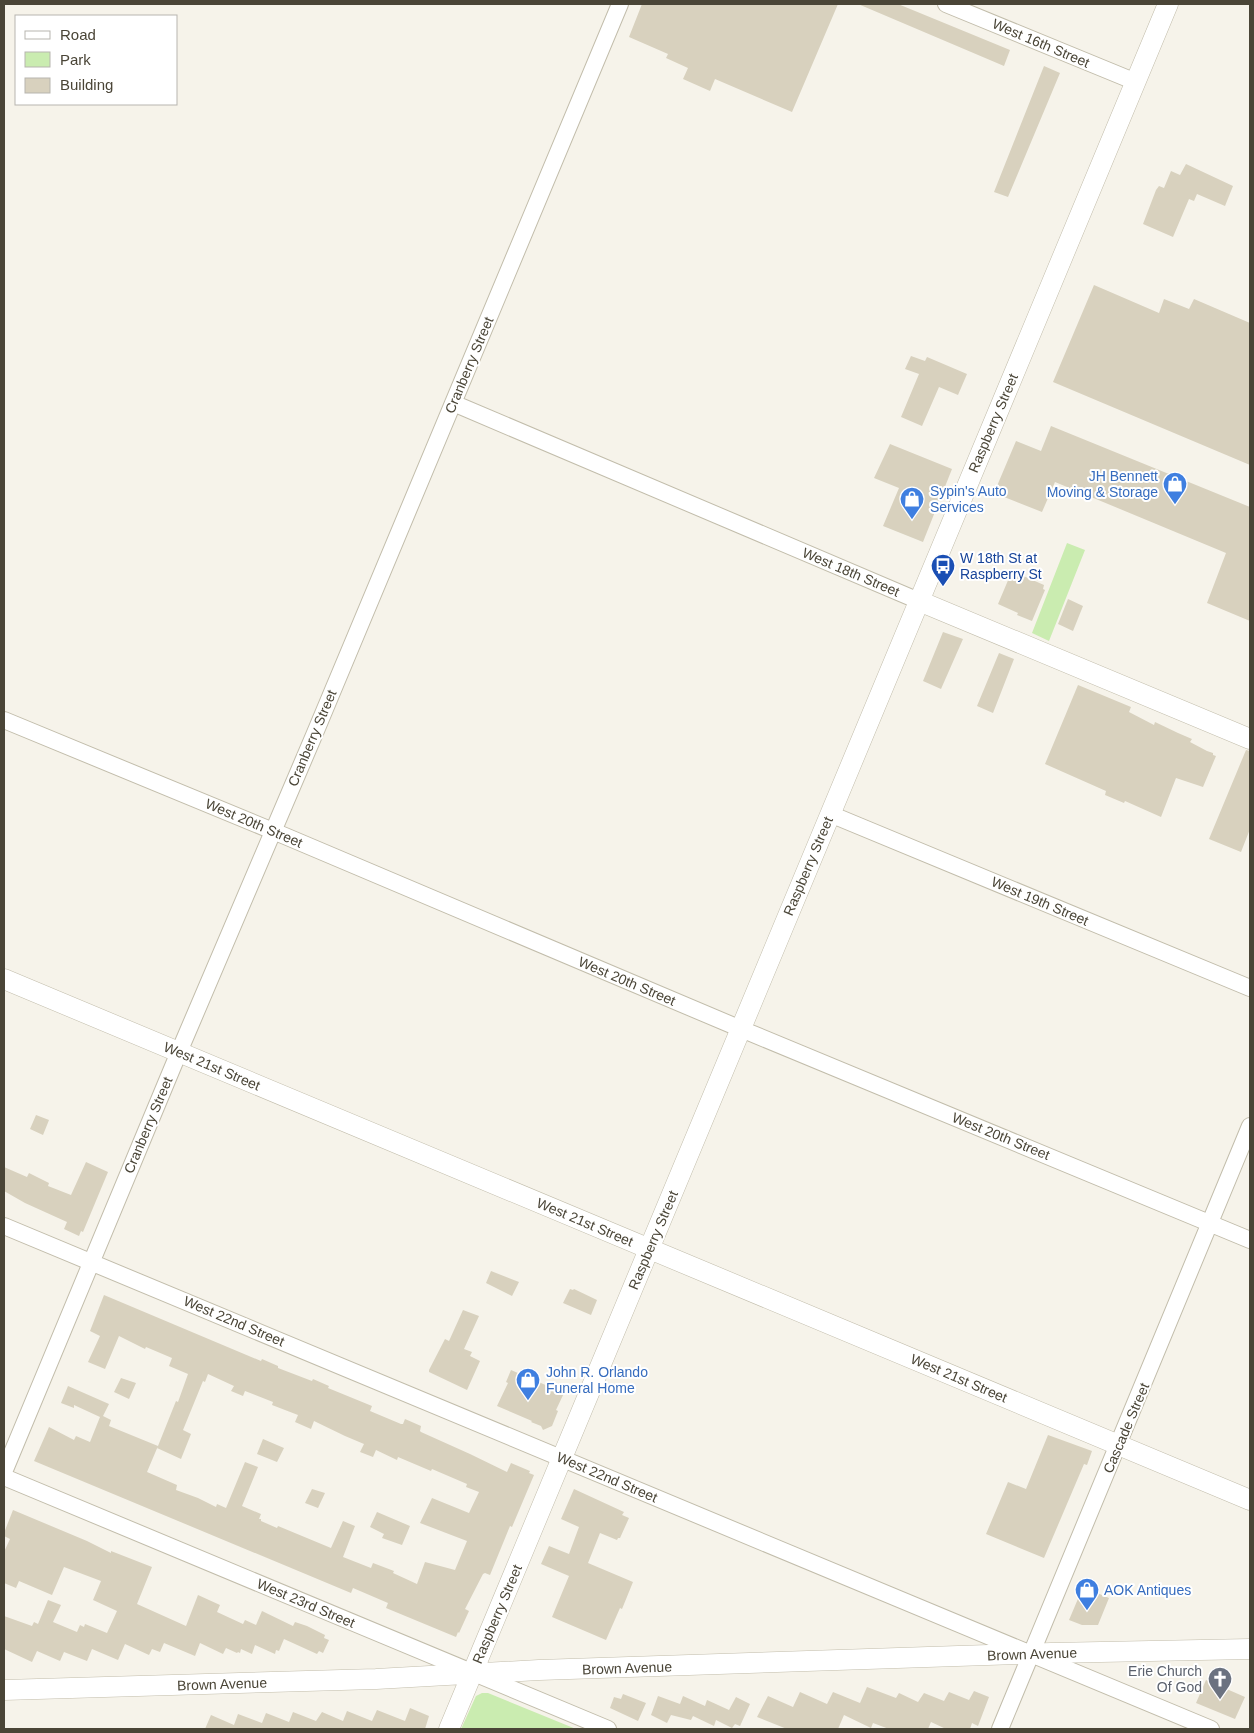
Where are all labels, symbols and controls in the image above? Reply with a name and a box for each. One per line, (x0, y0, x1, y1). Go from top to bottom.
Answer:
legend (15, 15, 178, 105)
street label: West 16th Street (990, 15, 1092, 71)
text: Road (60, 26, 96, 43)
text: Park (60, 51, 91, 68)
text: Building (60, 76, 113, 93)
street label: Cranberry Street (441, 314, 497, 416)
street label: Raspberry Street (965, 371, 1021, 475)
place label: JH Bennett Moving & Storage (1047, 468, 1158, 500)
shop icon: JH Bennett Moving & Storage (1162, 471, 1188, 505)
place label: Sypin's Auto Services (930, 483, 1007, 515)
shop icon: Sypin's Auto Services (899, 486, 925, 520)
street label: West 18th Street (800, 544, 902, 600)
place label: W 18th St at Raspberry St (960, 550, 1042, 582)
bus stop icon: W 18th St at Raspberry St (930, 553, 956, 587)
street label: Cranberry Street (284, 687, 340, 789)
street label: West 20th Street (203, 795, 305, 851)
street label: Raspberry Street (780, 814, 836, 918)
street label: West 19th Street (989, 873, 1091, 929)
street label: West 20th Street (576, 953, 678, 1009)
street label: West 21st Street (161, 1038, 263, 1094)
street label: Cranberry Street (120, 1074, 176, 1176)
street label: West 20th Street (950, 1109, 1052, 1163)
street label: Raspberry Street (625, 1188, 681, 1292)
street label: West 21st Street (534, 1194, 636, 1250)
street label: West 22nd Street (181, 1293, 287, 1349)
street label: West 21st Street (908, 1350, 1010, 1406)
place label: John R. Orlando Funeral Home (546, 1364, 648, 1396)
shop icon: John R. Orlando Funeral Home (515, 1367, 541, 1401)
street label: Cascade Street (1100, 1380, 1152, 1476)
street label: West 22nd Street (554, 1449, 660, 1505)
street label: Raspberry Street (469, 1562, 525, 1666)
street label: West 23rd Street (255, 1575, 357, 1631)
shop icon: AOK Antiques (1074, 1577, 1100, 1611)
place label: AOK Antiques (1104, 1582, 1191, 1598)
street label: Brown Avenue (987, 1644, 1077, 1664)
street label: Brown Avenue (582, 1658, 672, 1678)
place label: Erie Church Of God (1128, 1663, 1202, 1695)
church icon: Erie Church Of God (1207, 1666, 1233, 1700)
street label: Brown Avenue (177, 1674, 267, 1694)

